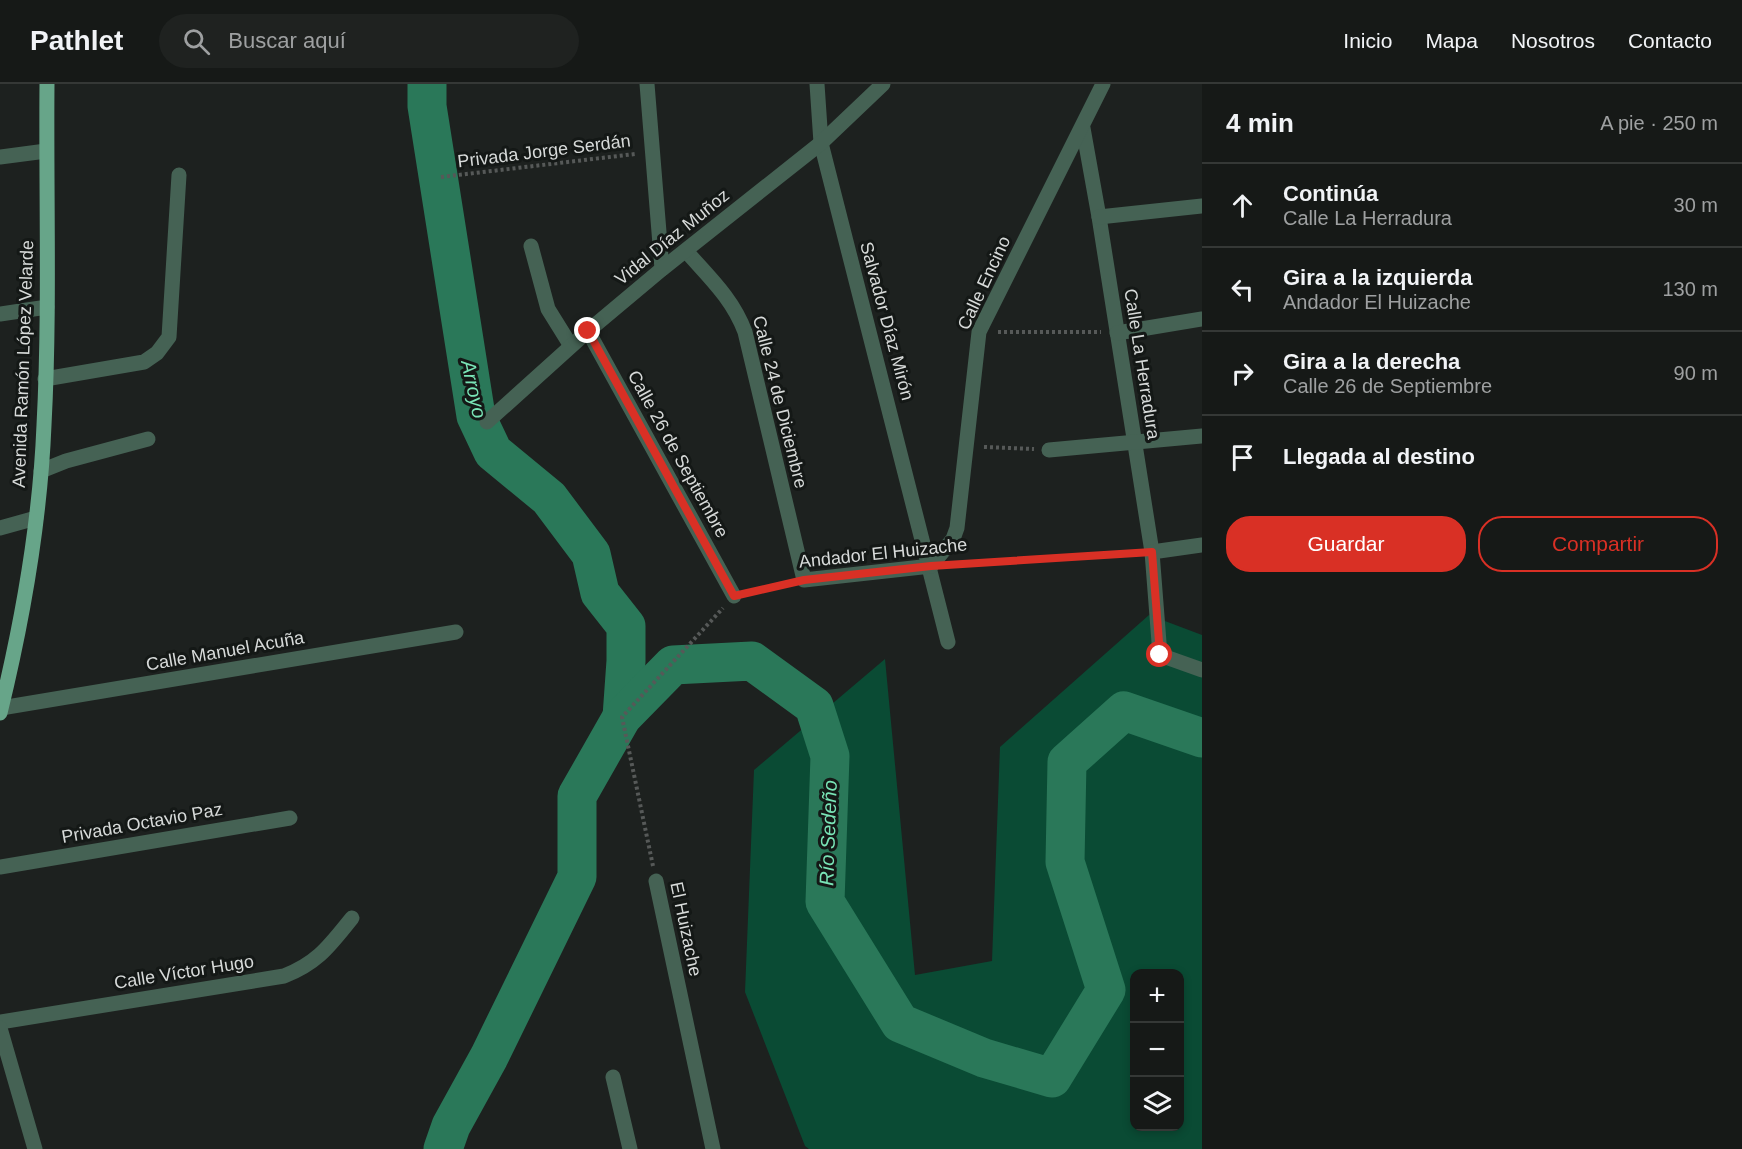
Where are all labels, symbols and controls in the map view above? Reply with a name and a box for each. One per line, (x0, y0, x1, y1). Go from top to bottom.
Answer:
search box (159, 14, 579, 68)
text: Pathlet (30, 25, 123, 56)
icon: search (180, 25, 213, 58)
text: Buscar aquí (228, 28, 346, 53)
text: Inicio (1343, 29, 1392, 52)
text: Mapa (1425, 29, 1478, 52)
text: Nosotros (1511, 29, 1595, 52)
text: Contacto (1628, 29, 1712, 52)
text: 4 min (1226, 108, 1294, 138)
text: A pie · 250 m (1600, 112, 1718, 134)
street label: Privada Jorge Serdán (456, 130, 632, 172)
text: Continúa (1283, 181, 1378, 206)
street label: Vidal Díaz Muñoz (611, 185, 733, 289)
icon: ahead (1226, 189, 1259, 222)
text: 30 m (1674, 194, 1718, 216)
text: Calle La Herradura (1283, 207, 1452, 229)
street label: Calle Encino (954, 233, 1014, 333)
street label: Avenida Ramón López Velarde (9, 240, 37, 488)
street label: Salvador Díaz Mirón (856, 240, 918, 402)
text: Gira a la izquierda (1283, 265, 1473, 290)
icon: left (1226, 273, 1259, 306)
text: 130 m (1662, 278, 1718, 300)
street label: Calle La Herradura (1120, 287, 1164, 442)
text: Andador El Huizache (1283, 291, 1471, 313)
street label: Calle 24 de Diciembre (749, 314, 811, 490)
route end (574, 317, 600, 343)
text: Gira a la derecha (1283, 349, 1460, 374)
water label: Arroyo (457, 357, 491, 420)
icon: right (1226, 357, 1259, 390)
text: 90 m (1674, 362, 1718, 384)
street label: Calle 26 de Septiembre (624, 367, 732, 541)
text: Calle 26 de Septiembre (1283, 375, 1492, 397)
icon: arrive (1226, 441, 1259, 474)
text: Llegada al destino (1283, 444, 1475, 469)
button: Guardar (1226, 516, 1466, 572)
button: Compartir (1478, 516, 1718, 572)
street label: Andador El Huizache (798, 534, 968, 572)
street label: Calle Manuel Acuña (144, 627, 307, 675)
route start (1146, 641, 1172, 667)
water label: Río Sedeño (815, 780, 841, 886)
street label: Privada Octavio Paz (60, 799, 224, 847)
street label: El Huizache (666, 880, 706, 978)
street label: Calle Víctor Hugo (113, 951, 255, 993)
map controls (1130, 969, 1184, 1131)
button: + (1130, 969, 1184, 1023)
button: − (1130, 1023, 1184, 1077)
button: layers (1130, 1077, 1184, 1131)

